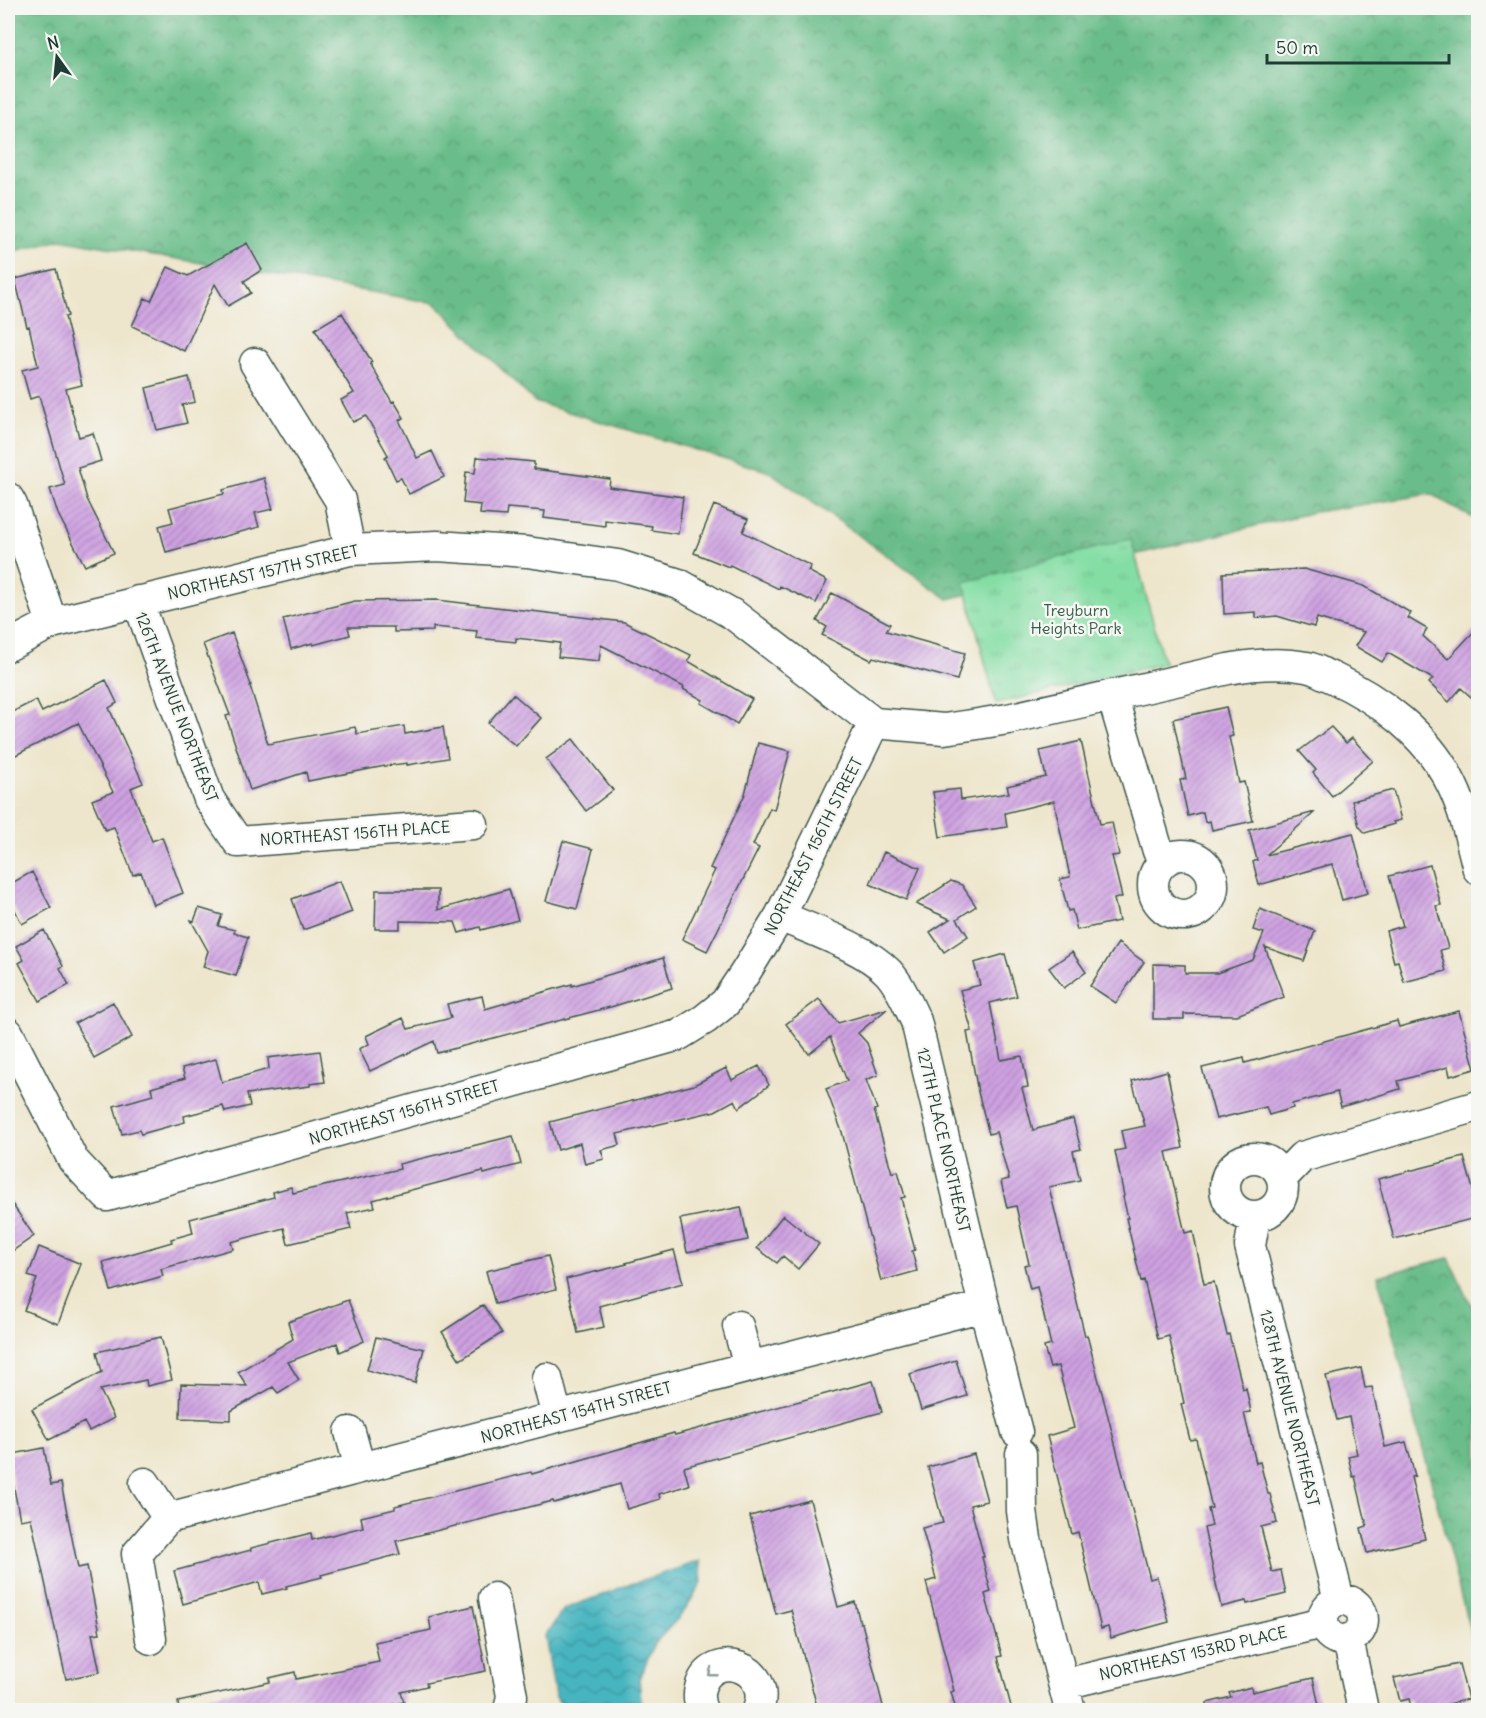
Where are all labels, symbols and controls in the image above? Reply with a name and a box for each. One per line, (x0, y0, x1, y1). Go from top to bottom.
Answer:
north arrow (27, 27, 87, 87)
scale bar (1267, 27, 1448, 65)
text: N (45, 31, 61, 54)
text: 50 m (1276, 36, 1318, 59)
street label: NORTHEAST 157TH STREET (166, 540, 360, 604)
park label: Treyburn Heights Park (1030, 600, 1122, 638)
street label: 126TH AVENUE NORTHEAST (131, 609, 223, 805)
street label: NORTHEAST 156TH STREET (759, 754, 867, 938)
street label: NORTHEAST 156TH PLACE (259, 816, 451, 850)
street label: 127TH PLACE NORTHEAST (913, 1046, 975, 1234)
street label: NORTHEAST 156TH STREET (307, 1075, 501, 1149)
street label: 128TH AVENUE NORTHEAST (1256, 1307, 1324, 1509)
street label: NORTHEAST 154TH STREET (478, 1377, 674, 1447)
street label: NORTHEAST 153RD PLACE (1097, 1622, 1289, 1684)
one-way arrow (708, 1666, 719, 1677)

